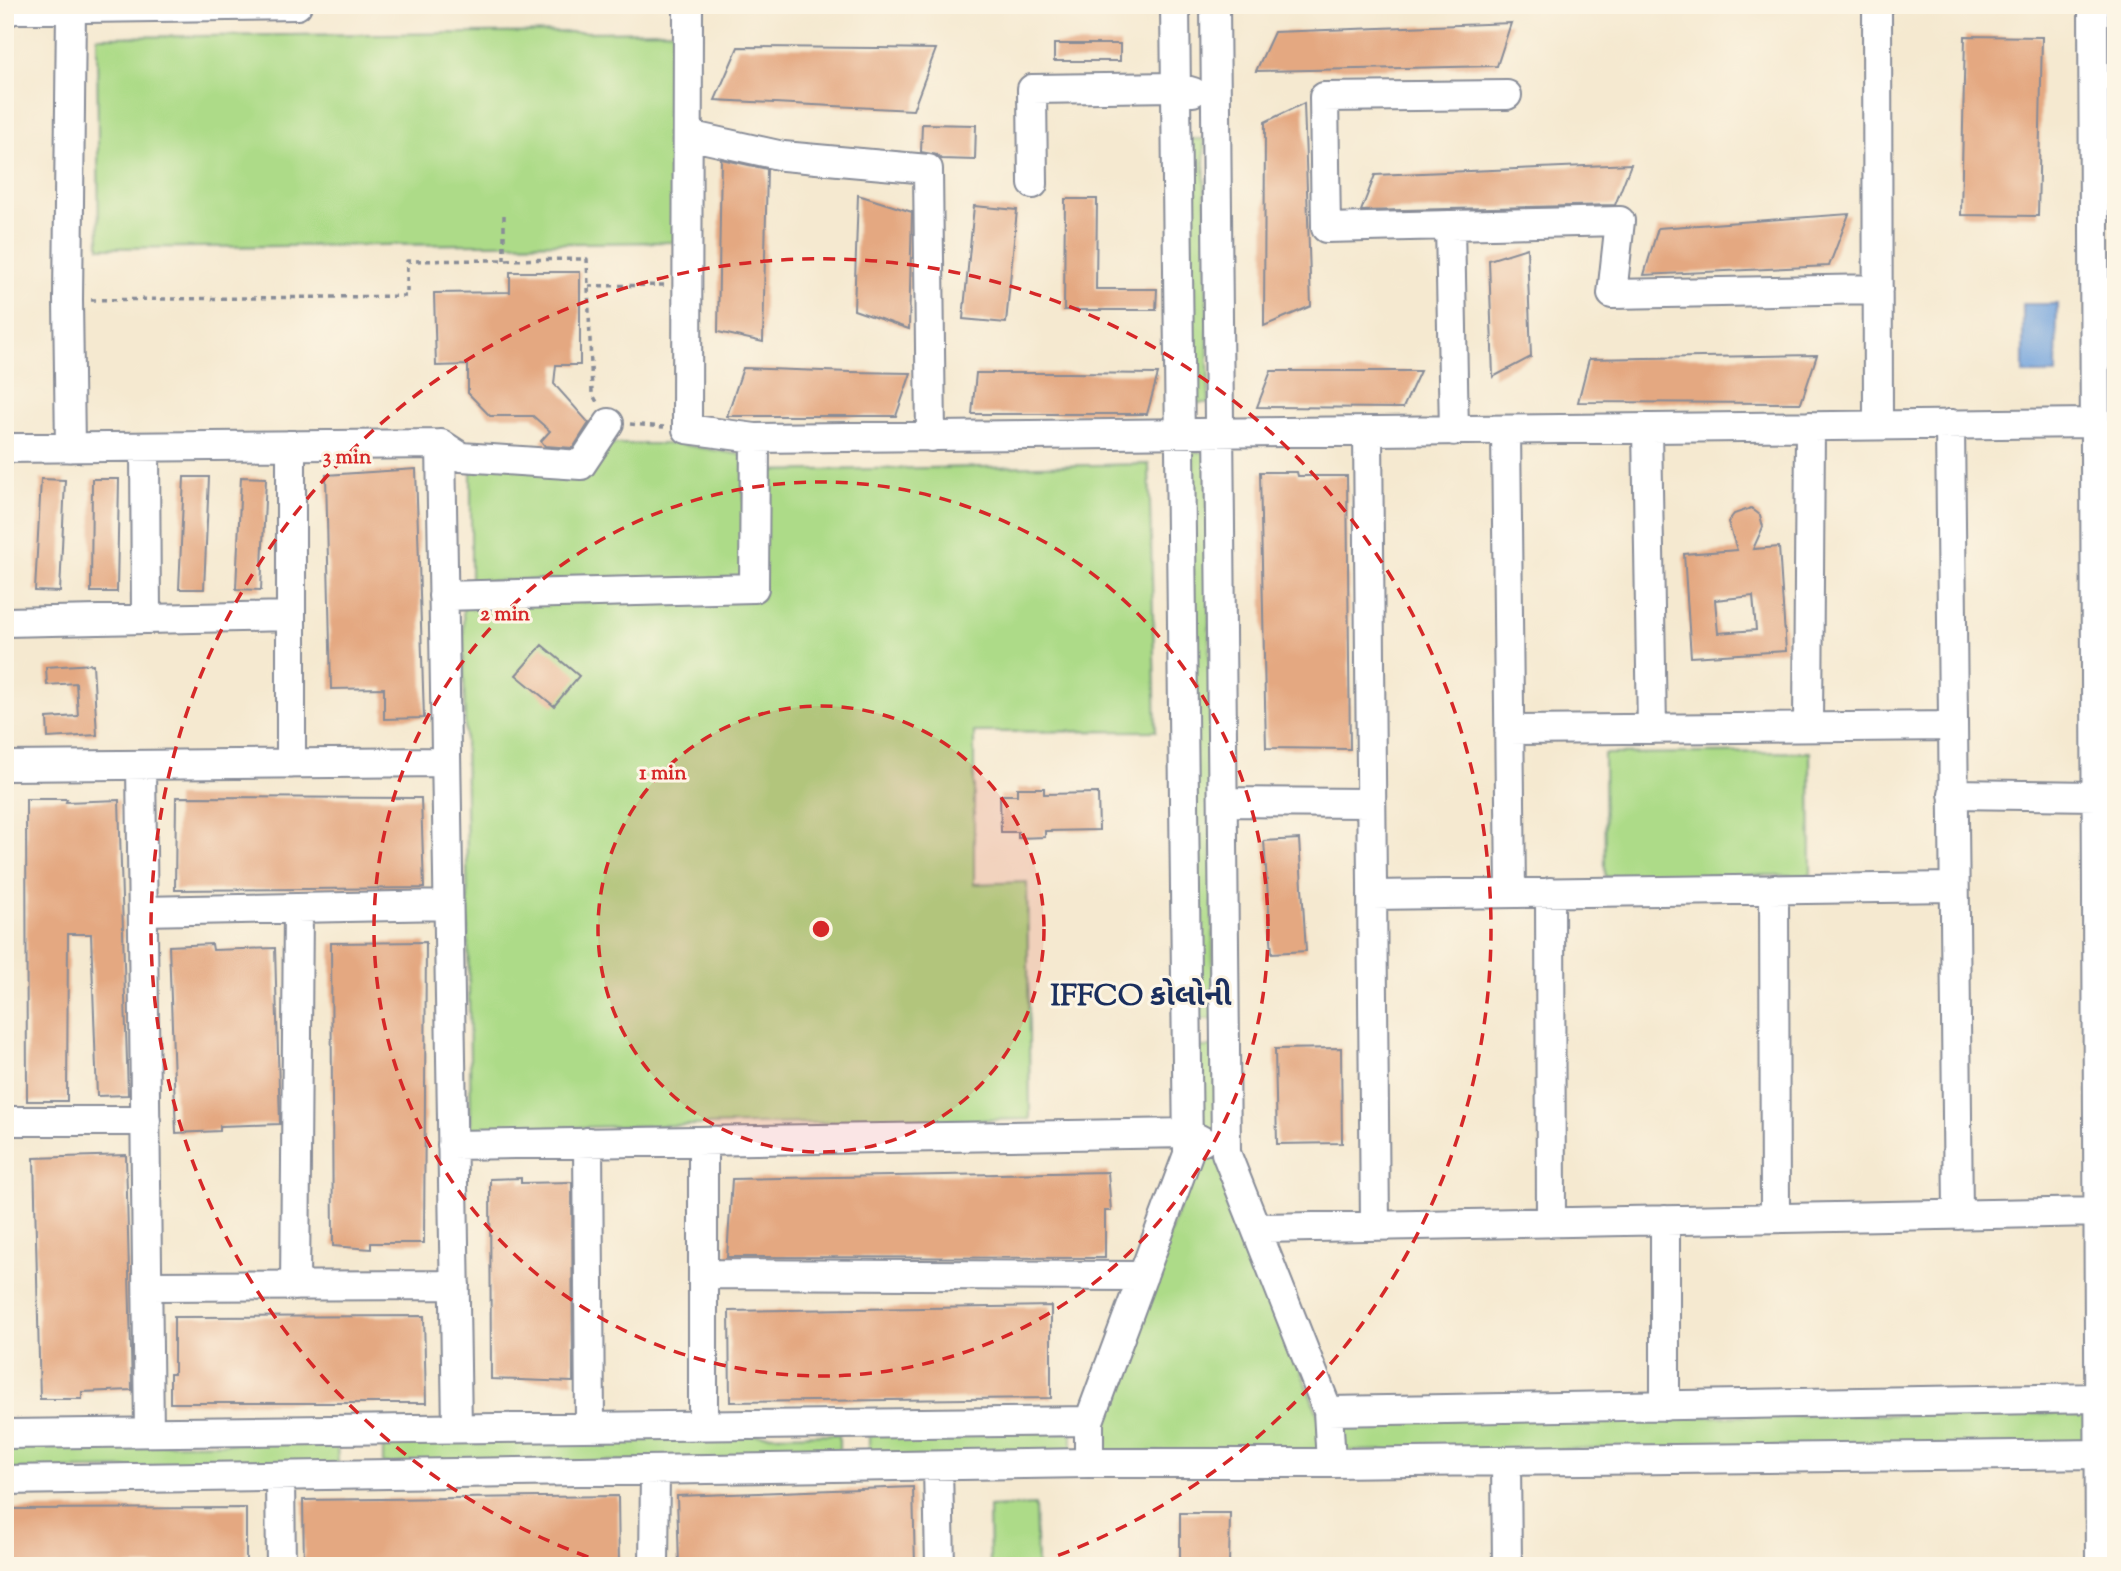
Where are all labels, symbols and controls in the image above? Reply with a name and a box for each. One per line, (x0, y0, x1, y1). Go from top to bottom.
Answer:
text: 3 min (323, 443, 372, 473)
text: 2 min (480, 600, 531, 630)
text: 1 min (639, 759, 687, 789)
centre of rings (809, 917, 833, 941)
district label: IFFCO કોલોની (1050, 976, 1232, 1019)

